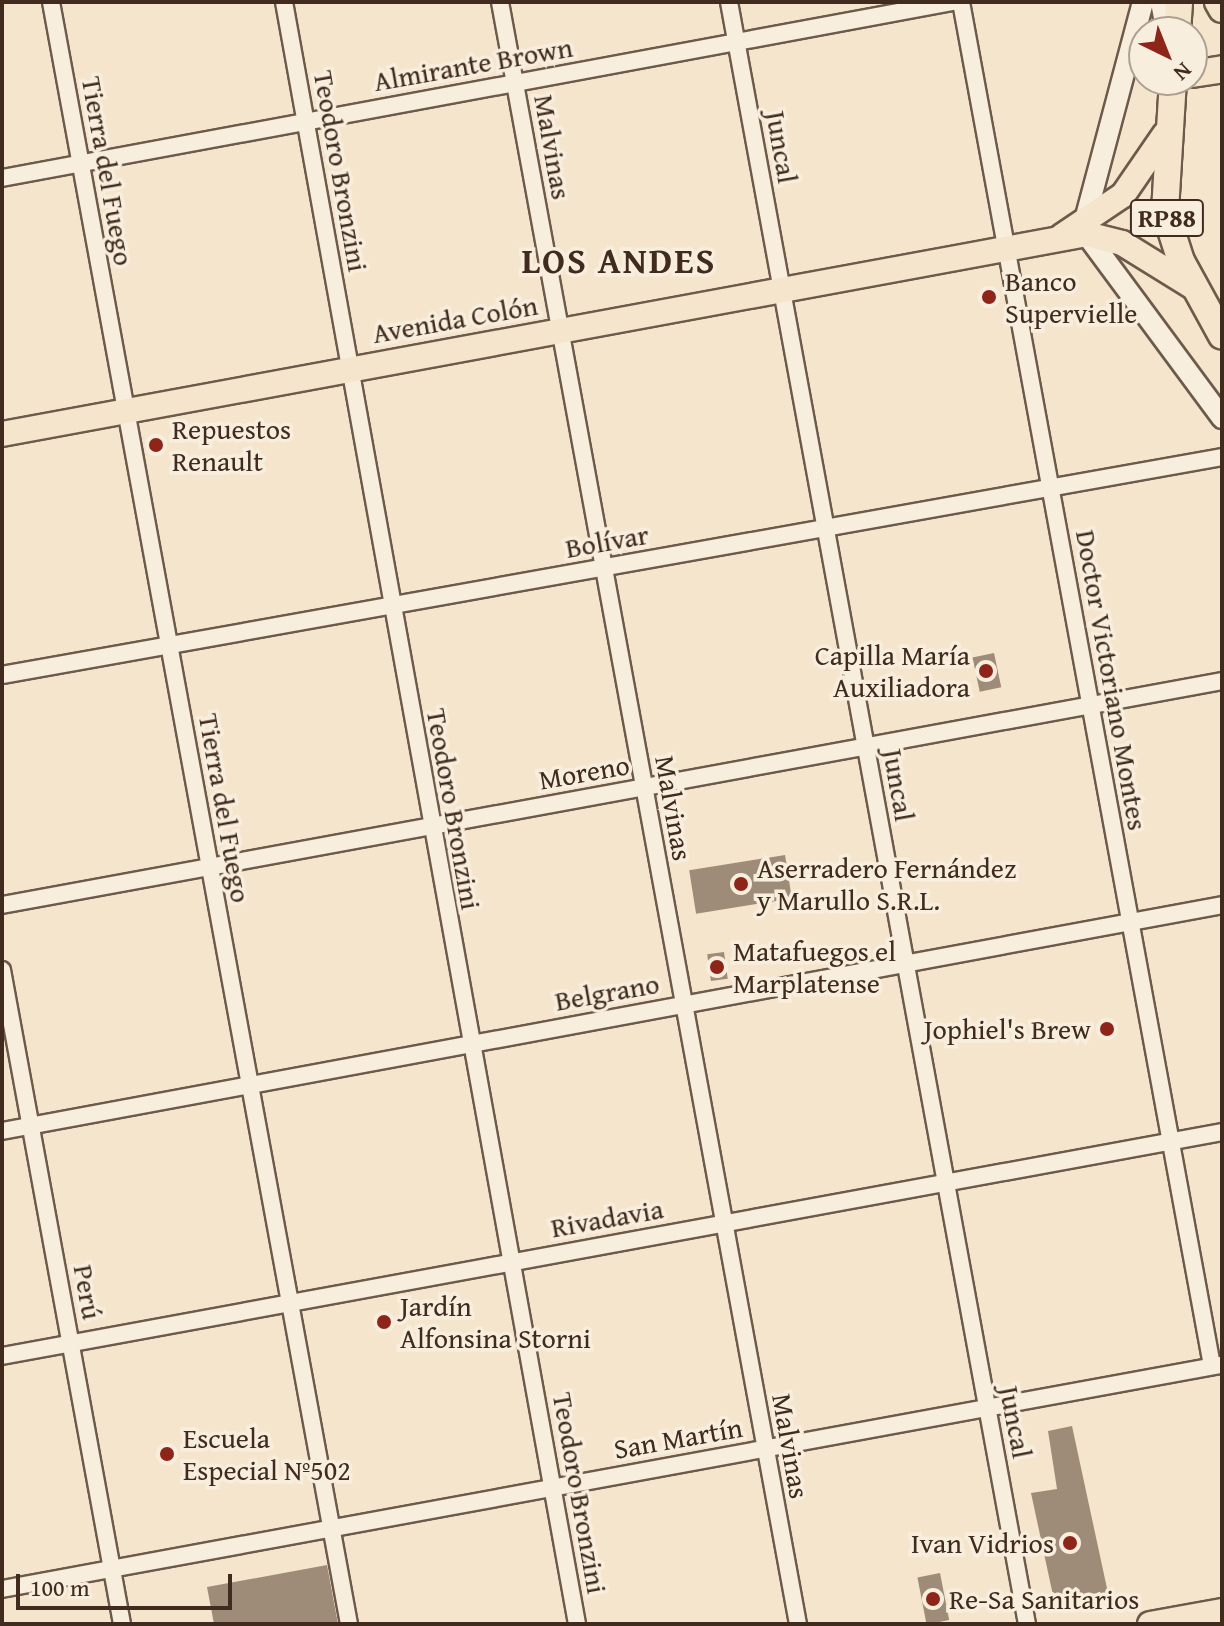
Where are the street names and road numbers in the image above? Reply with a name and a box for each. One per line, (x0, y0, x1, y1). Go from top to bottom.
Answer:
street label: Almirante Brown (371, 30, 575, 98)
street label: Teodoro Bronzini (307, 68, 375, 274)
street label: Tierra del Fuego (75, 74, 141, 268)
street label: Malvinas (527, 92, 579, 202)
street label: Juncal (759, 108, 805, 186)
road number: RP88 (1129, 196, 1205, 240)
street label: Avenida Colón (370, 288, 540, 350)
street label: Bolívar (563, 517, 651, 565)
street label: Doctor Victoriano Montes (1069, 527, 1155, 833)
street label: Teodoro Bronzini (420, 706, 488, 912)
street label: Tierra del Fuego (192, 711, 258, 905)
street label: Juncal (876, 746, 922, 824)
street label: Moreno (536, 748, 632, 796)
street label: Malvinas (648, 753, 700, 863)
street label: Belgrano (552, 966, 662, 1018)
street label: Rivadavia (548, 1192, 666, 1244)
street label: Perú (67, 1262, 109, 1322)
street label: Juncal (993, 1383, 1039, 1461)
street label: Teodoro Bronzini (546, 1390, 614, 1596)
street label: Malvinas (765, 1391, 817, 1501)
street label: San Martín (611, 1410, 745, 1466)

